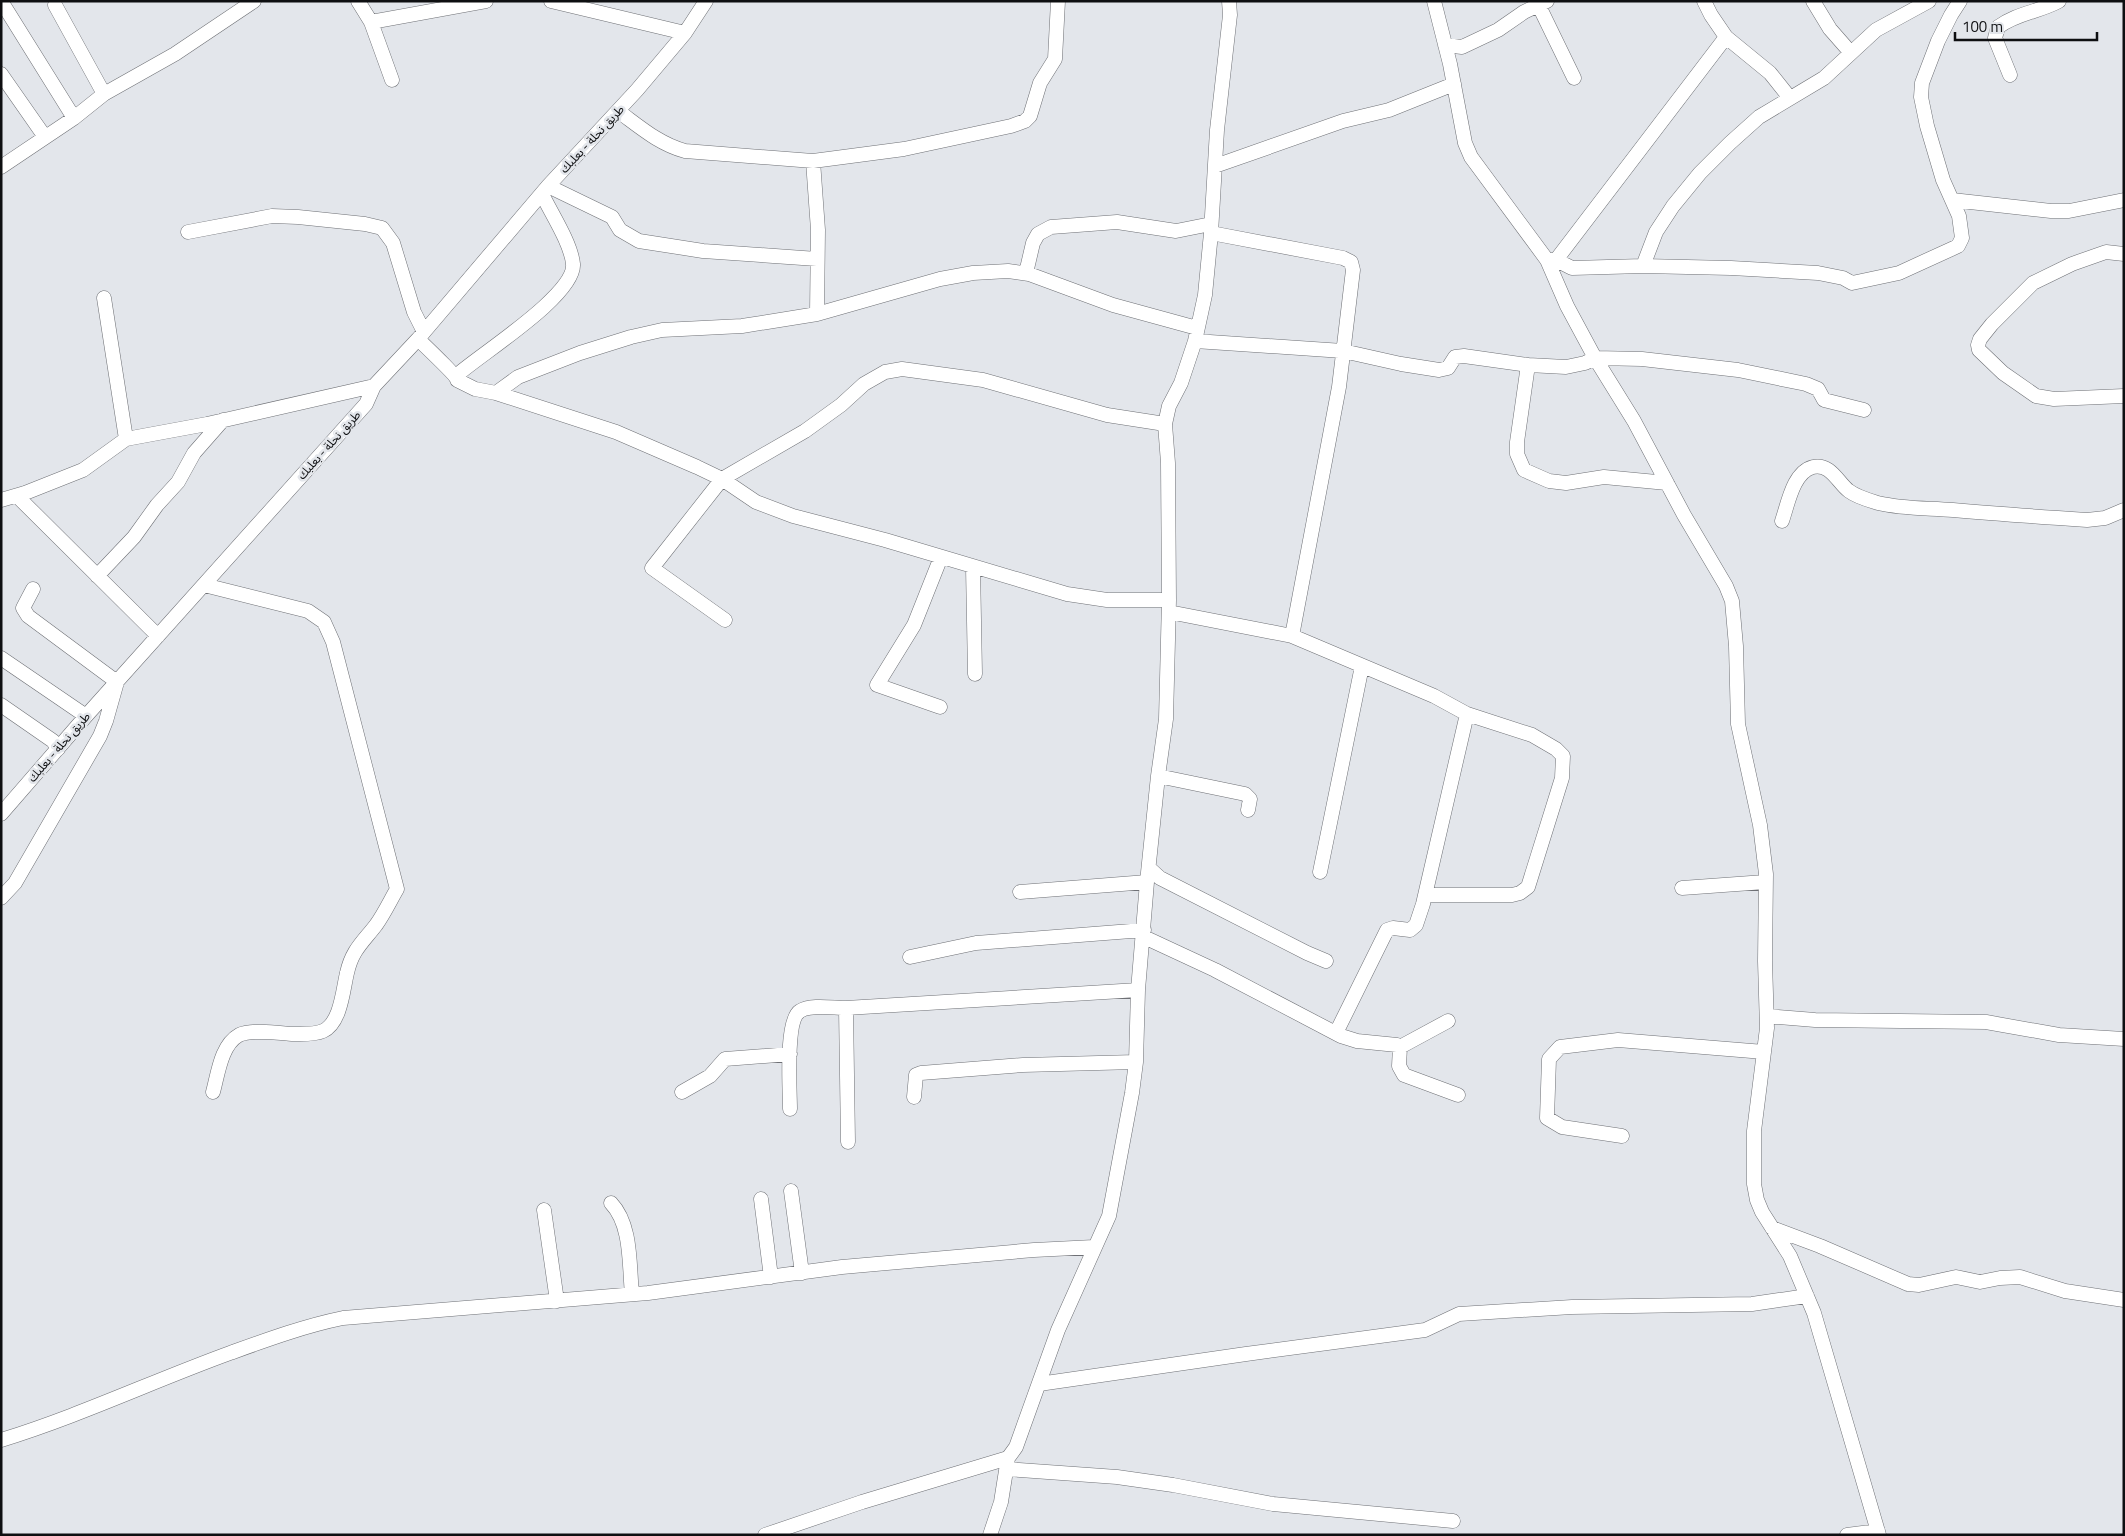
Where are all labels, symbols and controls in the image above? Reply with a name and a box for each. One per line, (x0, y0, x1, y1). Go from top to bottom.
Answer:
scale bar (1955, 10, 2098, 42)
text: 100 m (1962, 15, 2003, 38)
street label: طريق نحلة - بعلبك (555, 100, 628, 177)
street label: طريق نحلة - بعلبك (292, 406, 365, 484)
street label: طريق نحلة - بعلبك (23, 707, 95, 786)

